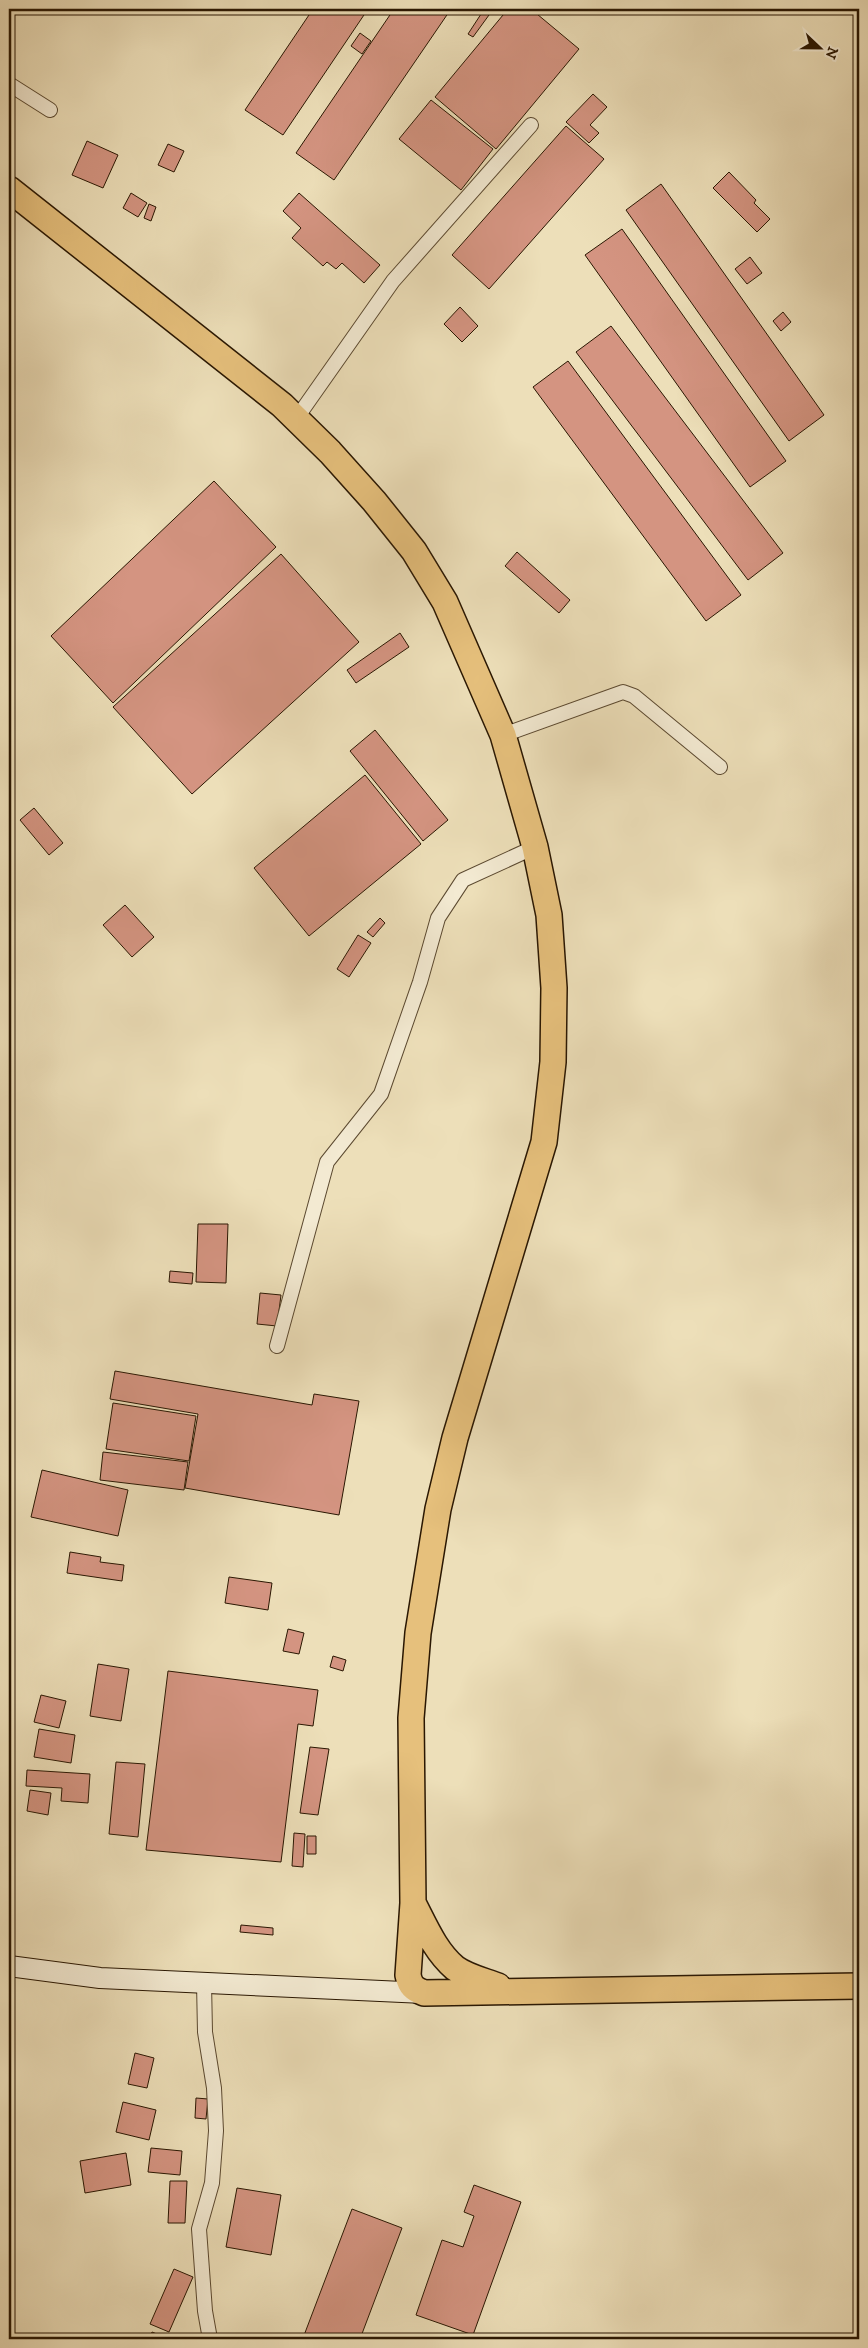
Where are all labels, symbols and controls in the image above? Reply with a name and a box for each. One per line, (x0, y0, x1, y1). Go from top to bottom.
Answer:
north arrow (796, 22, 846, 72)
text: N (820, 44, 842, 62)

